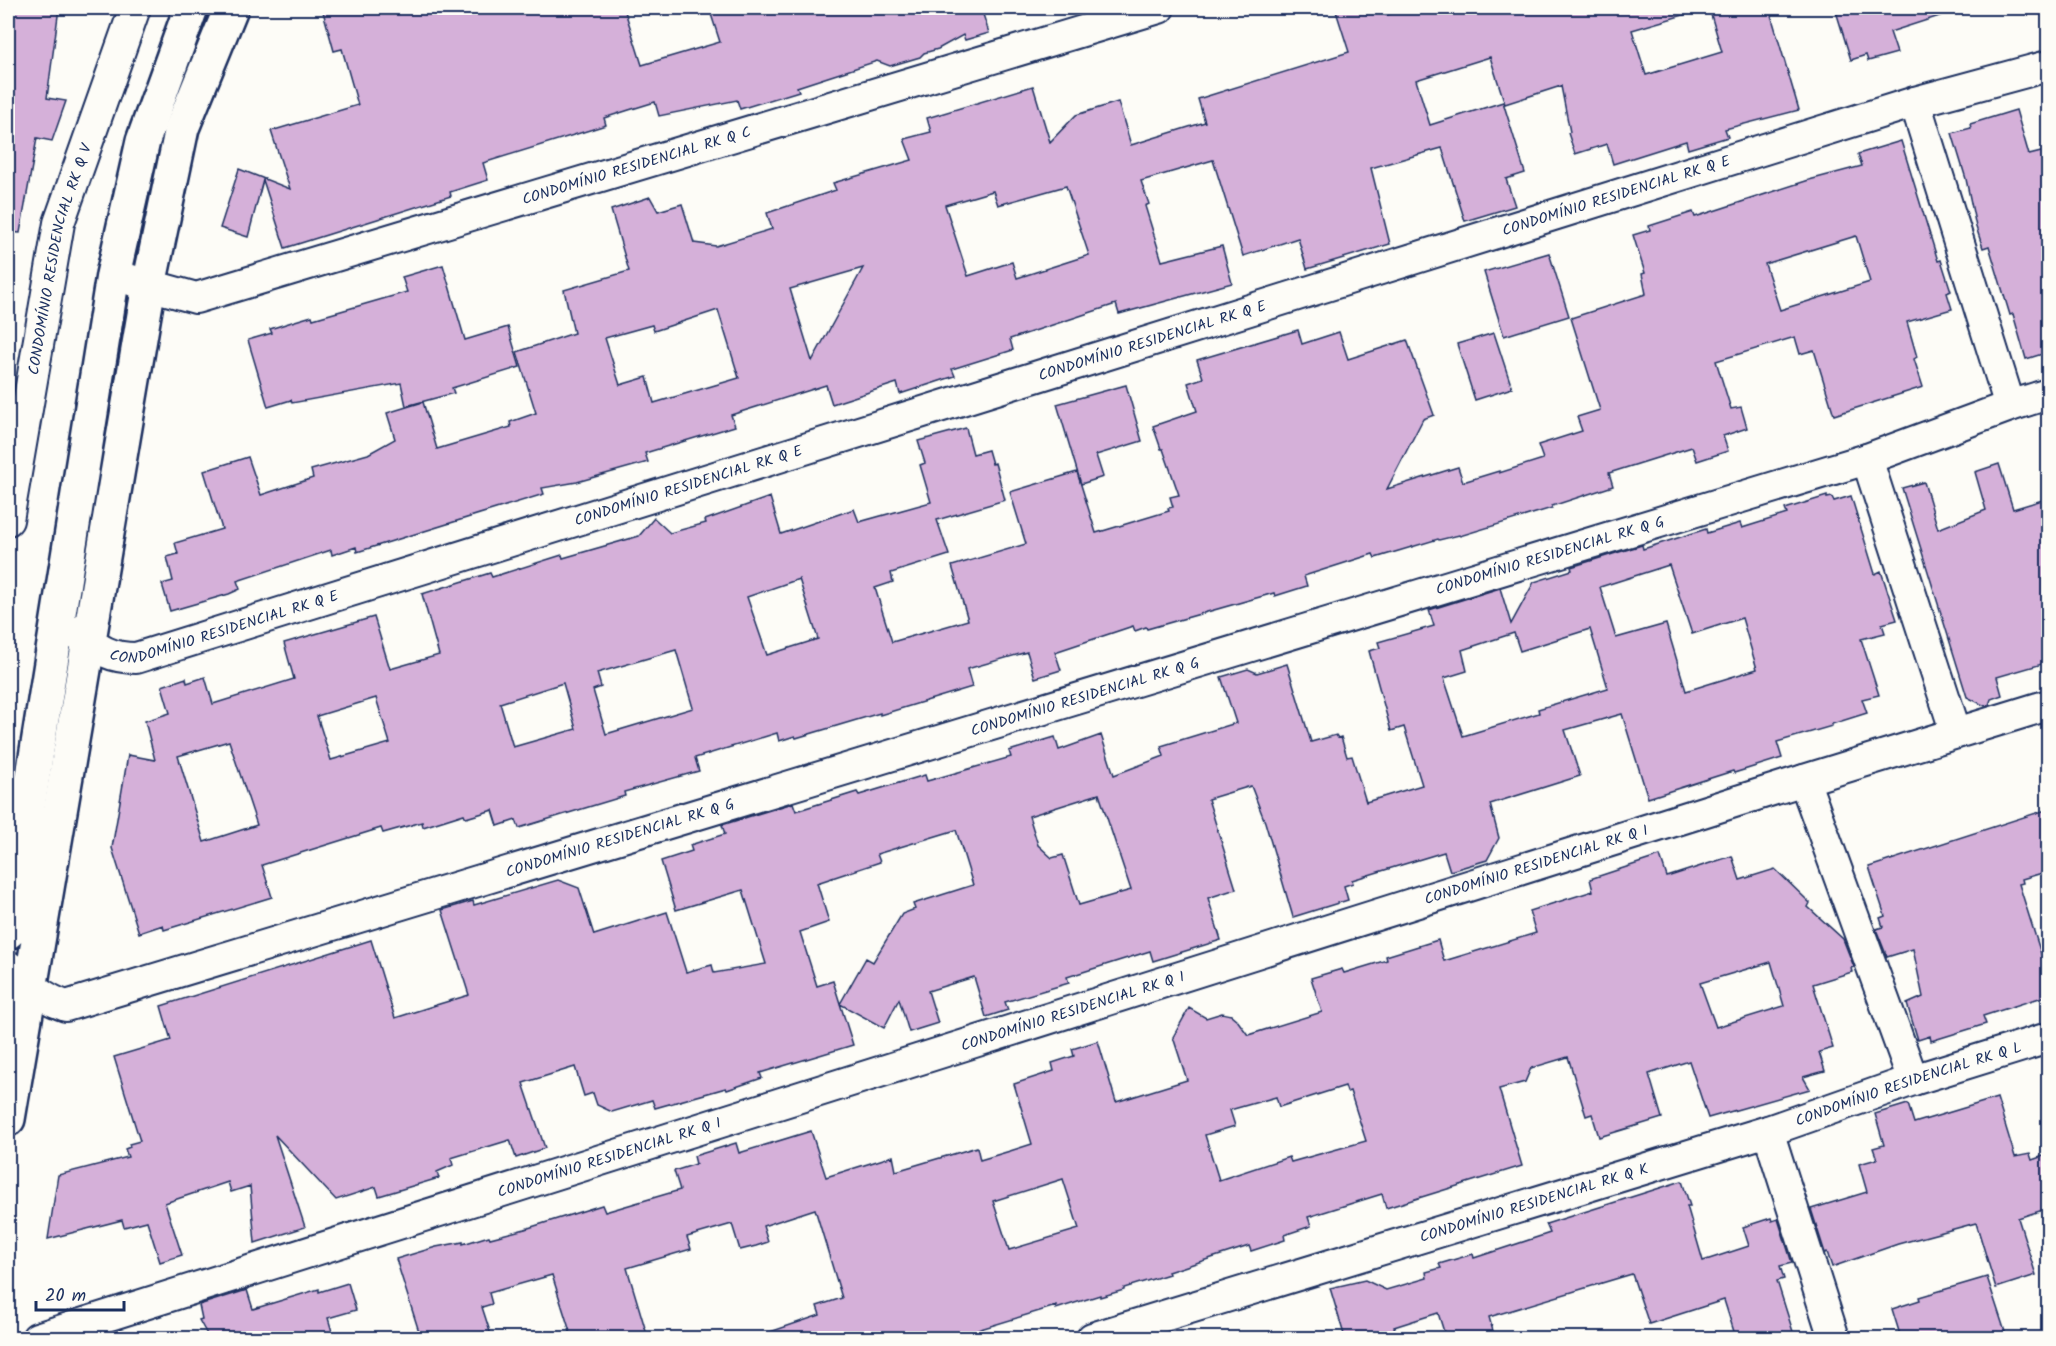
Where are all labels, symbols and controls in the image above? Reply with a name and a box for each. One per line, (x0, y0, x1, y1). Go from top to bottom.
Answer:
street label: CONDOMÍNIO RESIDENCIAL RK Q C (519, 121, 754, 212)
street label: CONDOMÍNIO RESIDENCIAL RK Q V (22, 140, 99, 377)
street label: CONDOMÍNIO RESIDENCIAL RK Q E (1499, 149, 1734, 243)
street label: CONDOMÍNIO RESIDENCIAL RK Q E (1035, 294, 1271, 388)
street label: CONDOMÍNIO RESIDENCIAL RK Q E (572, 439, 807, 533)
street label: CONDOMÍNIO RESIDENCIAL RK Q G (1433, 510, 1668, 602)
street label: CONDOMÍNIO RESIDENCIAL RK Q E (107, 584, 343, 671)
street label: CONDOMÍNIO RESIDENCIAL RK Q G (968, 651, 1203, 744)
street label: CONDOMÍNIO RESIDENCIAL RK Q G (503, 793, 738, 885)
street label: CONDOMÍNIO RESIDENCIAL RK Q I (1421, 819, 1652, 912)
street label: CONDOMÍNIO RESIDENCIAL RK Q I (958, 965, 1188, 1059)
street label: CONDOMÍNIO RESIDENCIAL RK Q L (1792, 1036, 2025, 1133)
street label: CONDOMÍNIO RESIDENCIAL RK Q I (494, 1112, 725, 1205)
street label: CONDOMÍNIO RESIDENCIAL RK Q K (1417, 1157, 1651, 1250)
scale bar (36, 1274, 124, 1312)
text: 20 m (45, 1282, 86, 1311)

